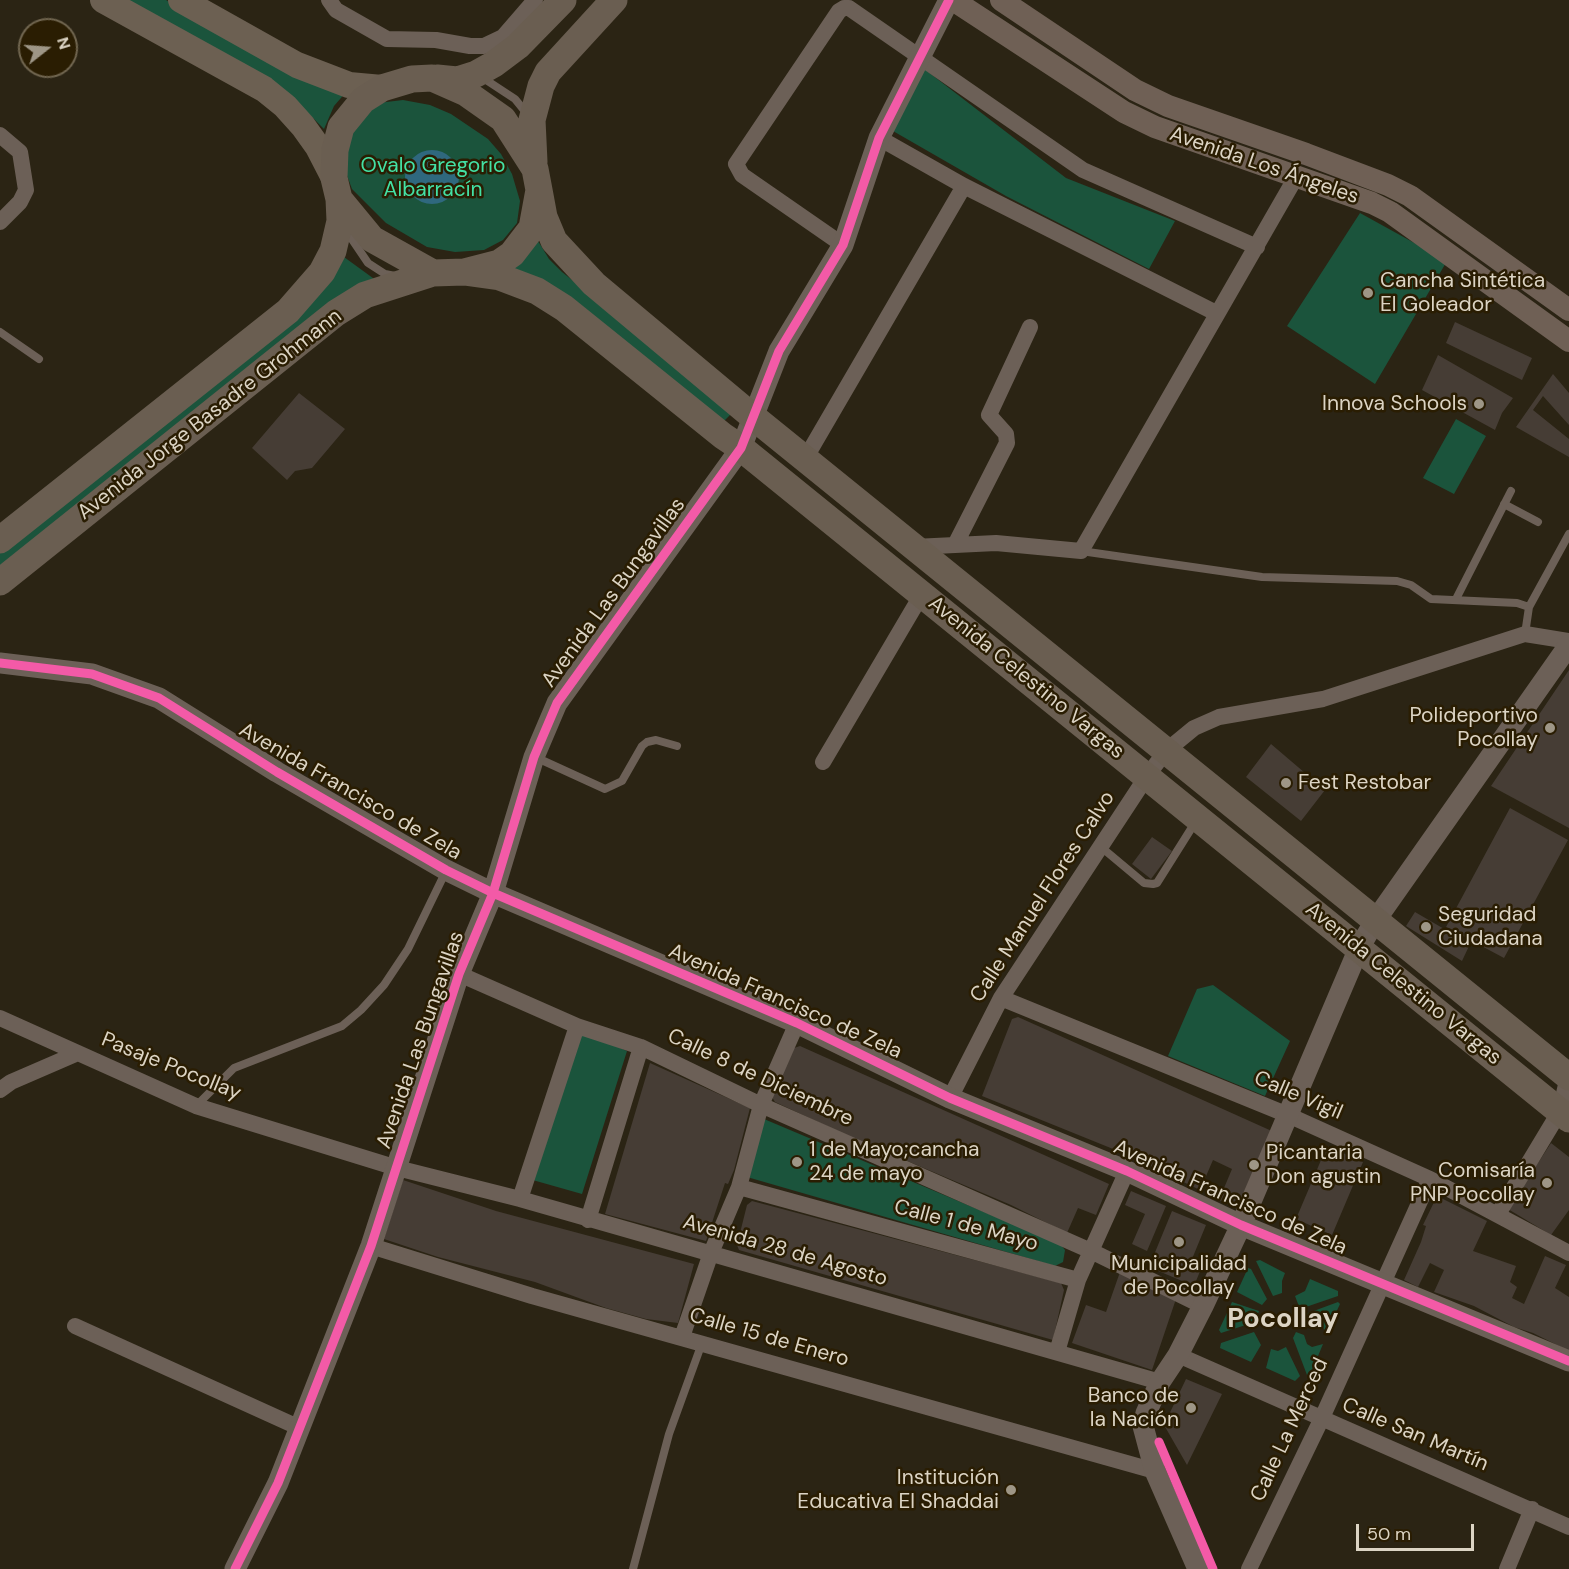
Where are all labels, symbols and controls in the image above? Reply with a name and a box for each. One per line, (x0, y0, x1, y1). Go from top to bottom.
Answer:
north arrow (18, 18, 78, 78)
text: N (52, 35, 76, 52)
street label: Avenida Los Ángeles (1166, 122, 1362, 210)
park label: Ovalo Gregorio Albarracín (360, 153, 506, 203)
place label: Cancha Sintética El Goleador (1380, 268, 1545, 318)
marker: Cancha Sintética El Goleador (1361, 286, 1375, 300)
street label: Avenida Jorge Basadre Grohmann (73, 304, 347, 526)
place label: Innova Schools (1322, 391, 1467, 417)
marker: Innova Schools (1472, 397, 1486, 411)
street label: Avenida Las Bungavillas (537, 493, 691, 693)
street label: Avenida Celestino Vargas (923, 591, 1129, 765)
place label: Polideportivo Pocollay (1410, 703, 1538, 753)
street label: Avenida Francisco de Zela (234, 718, 466, 866)
marker: Polideportivo Pocollay (1543, 721, 1557, 735)
place label: Fest Restobar (1298, 770, 1431, 796)
marker: Fest Restobar (1279, 776, 1293, 790)
street label: Calle Manuel Flores Calvo (965, 787, 1121, 1007)
street label: Avenida Celestino Vargas (1300, 897, 1506, 1071)
place label: Seguridad Ciudadana (1438, 902, 1543, 952)
marker: Seguridad Ciudadana (1419, 920, 1433, 934)
street label: Avenida Las Bungavillas (372, 928, 470, 1152)
street label: Avenida Francisco de Zela (664, 939, 906, 1065)
street label: Calle 8 de Diciembre (663, 1024, 857, 1132)
street label: Pasaje Pocollay (98, 1028, 244, 1106)
street label: Calle Vigil (1250, 1066, 1346, 1126)
street label: Avenida Francisco de Zela (1109, 1135, 1351, 1261)
place label: 1 de Mayo;cancha 24 de mayo (809, 1137, 979, 1187)
place label: Picantaria Don agustin (1266, 1140, 1381, 1190)
marker: 1 de Mayo;cancha 24 de mayo (790, 1155, 804, 1169)
marker: Picantaria Don agustin (1247, 1158, 1261, 1172)
place label: Comisaría PNP Pocollay (1410, 1158, 1535, 1208)
marker: Comisaría PNP Pocollay (1540, 1176, 1554, 1190)
street label: Calle 1 de Mayo (891, 1195, 1041, 1257)
street label: Avenida 28 de Agosto (680, 1210, 890, 1292)
marker: Municipalidad de Pocollay (1172, 1235, 1186, 1249)
place label: Municipalidad de Pocollay (1111, 1251, 1247, 1301)
street label: Calle 15 de Enero (686, 1303, 852, 1373)
district label: Pocollay (1227, 1304, 1339, 1336)
street label: Calle La Merced (1246, 1354, 1334, 1506)
place label: Banco de la Nación (1088, 1383, 1179, 1433)
street label: Calle San Martín (1338, 1393, 1492, 1477)
marker: Banco de la Nación (1184, 1401, 1198, 1415)
place label: Institución Educativa El Shaddai (797, 1465, 999, 1515)
marker: Institución Educativa El Shaddai (1004, 1483, 1018, 1497)
scale bar (1359, 1512, 1478, 1550)
text: 50 m (1367, 1522, 1411, 1546)

